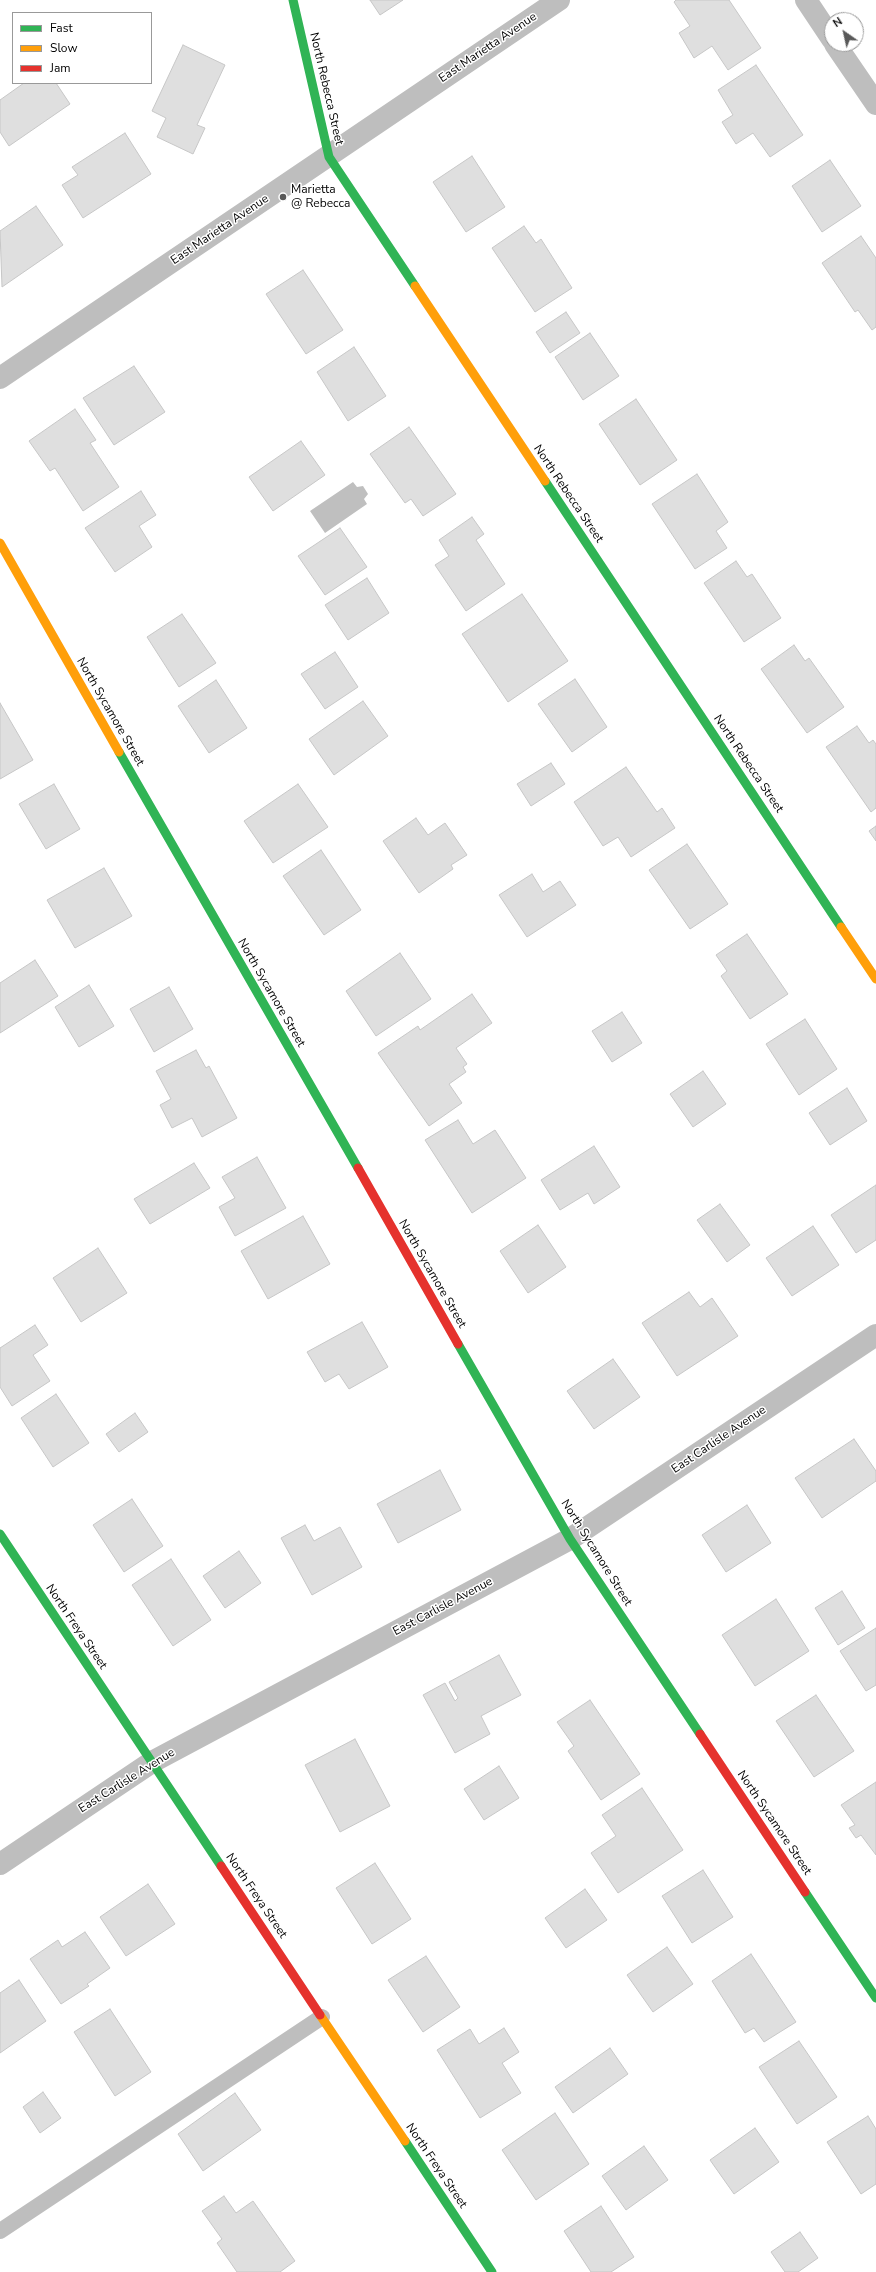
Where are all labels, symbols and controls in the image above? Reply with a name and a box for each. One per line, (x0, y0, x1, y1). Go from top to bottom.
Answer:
street label: East Marietta Avenue (436, 10, 540, 86)
legend (12, 12, 152, 84)
north arrow (824, 12, 864, 52)
text: N (830, 14, 845, 31)
text: Fast (50, 20, 73, 36)
street label: North Rebecca Street (306, 31, 346, 147)
text: Slow (50, 40, 78, 56)
text: Jam (50, 60, 71, 76)
place label: Marietta @ Rebecca (291, 183, 350, 211)
street label: East Marietta Avenue (168, 192, 272, 268)
marker: Marietta @ Rebecca (278, 192, 288, 202)
street label: North Rebecca Street (530, 442, 606, 546)
street label: North Sycamore Street (73, 655, 147, 769)
street label: North Rebecca Street (710, 712, 786, 816)
street label: North Sycamore Street (234, 936, 308, 1050)
street label: North Sycamore Street (395, 1217, 469, 1331)
street label: East Carlisle Avenue (669, 1403, 769, 1477)
street label: North Sycamore Street (557, 1497, 635, 1609)
street label: East Carlisle Avenue (391, 1575, 495, 1639)
street label: North Freya Street (42, 1582, 110, 1672)
street label: East Carlisle Avenue (76, 1746, 178, 1816)
street label: North Sycamore Street (734, 1768, 814, 1878)
street label: North Freya Street (222, 1851, 290, 1941)
street label: North Freya Street (402, 2121, 470, 2211)

